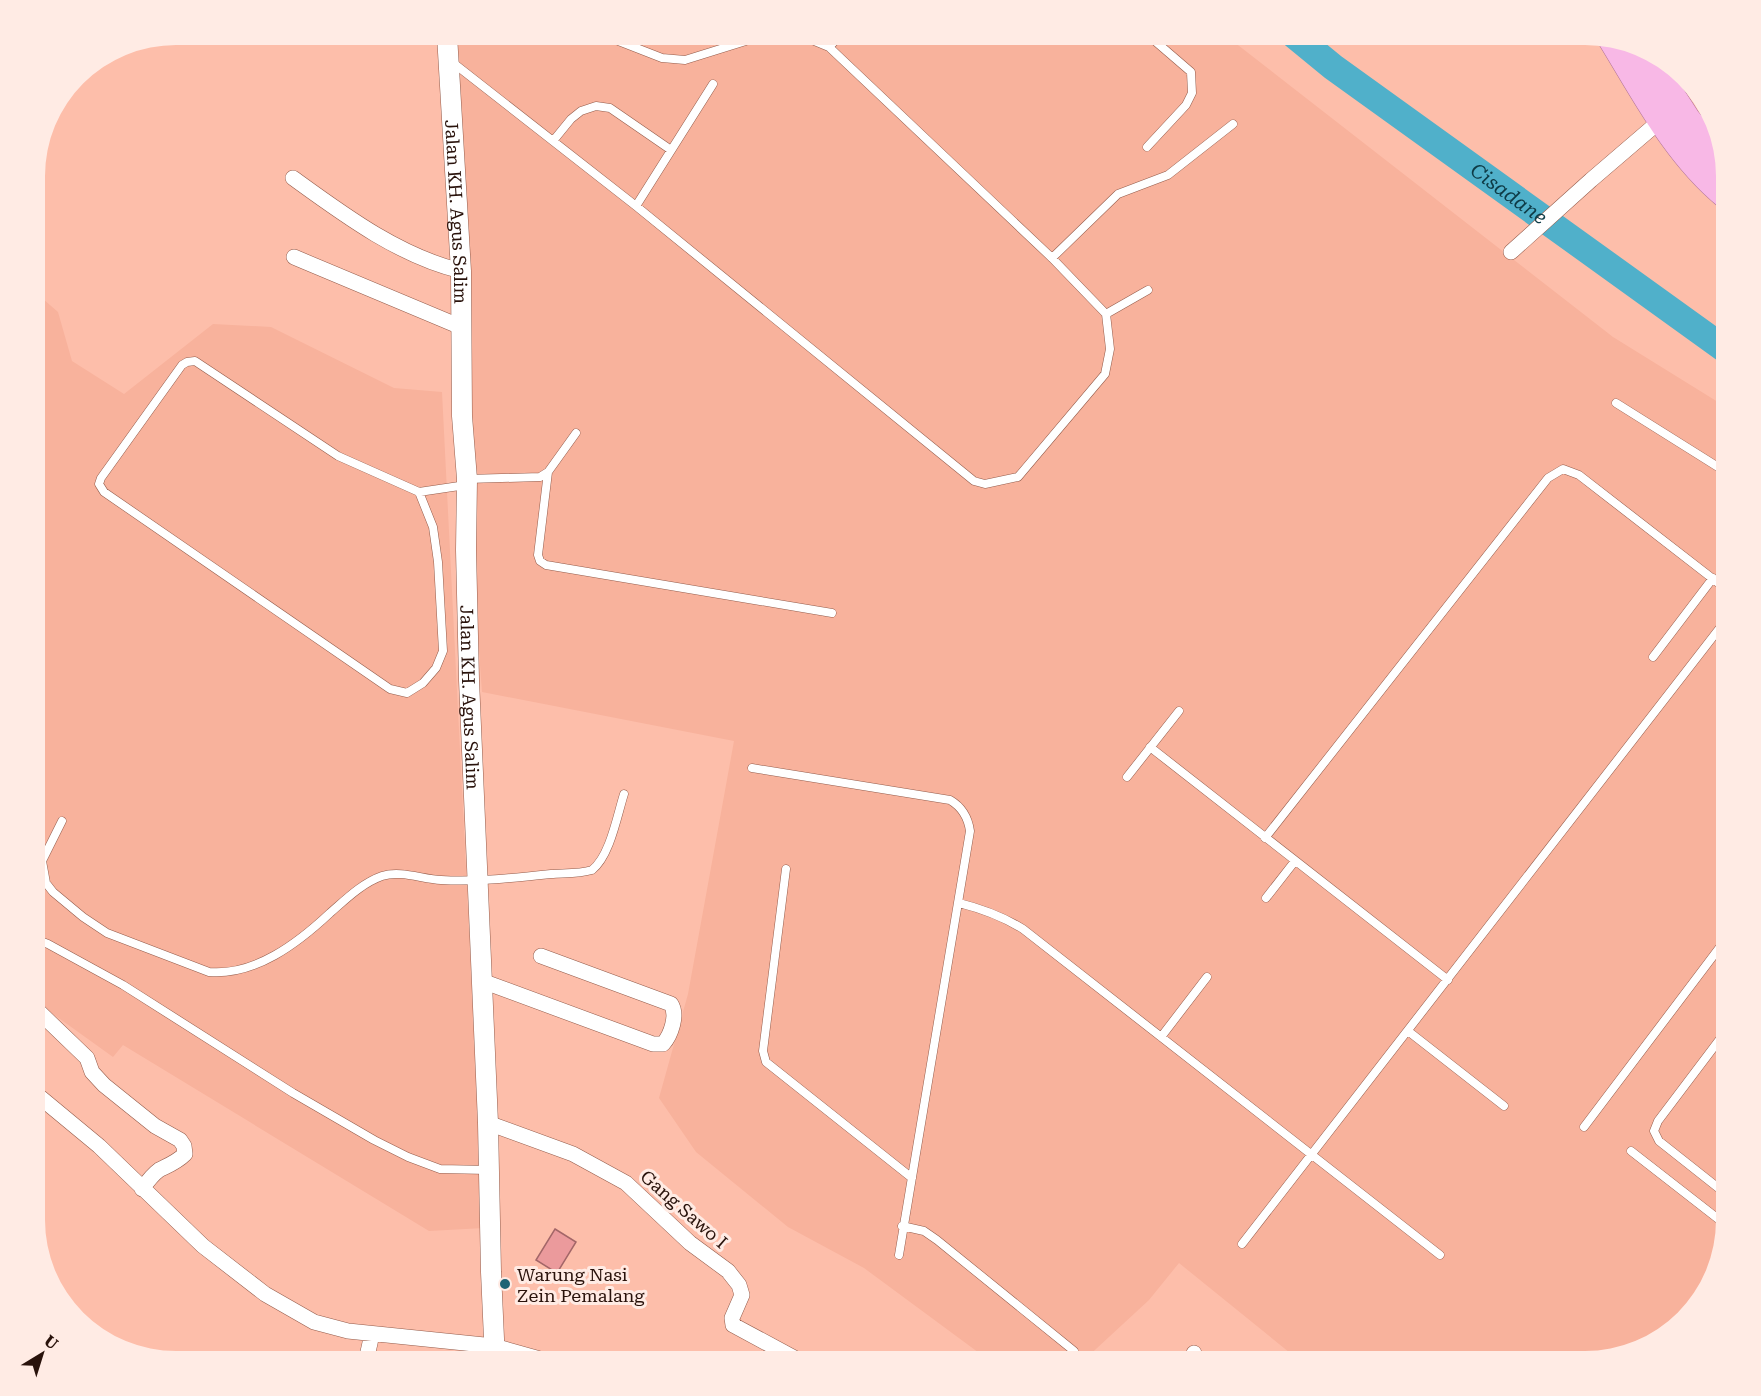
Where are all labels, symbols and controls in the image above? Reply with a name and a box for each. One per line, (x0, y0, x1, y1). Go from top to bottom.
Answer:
street label: Jalan KH. Agus Salim (442, 119, 472, 304)
water label: Cisadane (1466, 158, 1552, 229)
street label: Jalan KH. Agus Salim (457, 605, 484, 790)
street label: Gang Sawo I (636, 1166, 732, 1252)
place label: Warung Nasi Zein Pemalang (517, 1264, 645, 1306)
marker: Warung Nasi Zein Pemalang (498, 1277, 512, 1291)
north arrow (12, 1324, 72, 1384)
text: U (40, 1331, 62, 1354)

